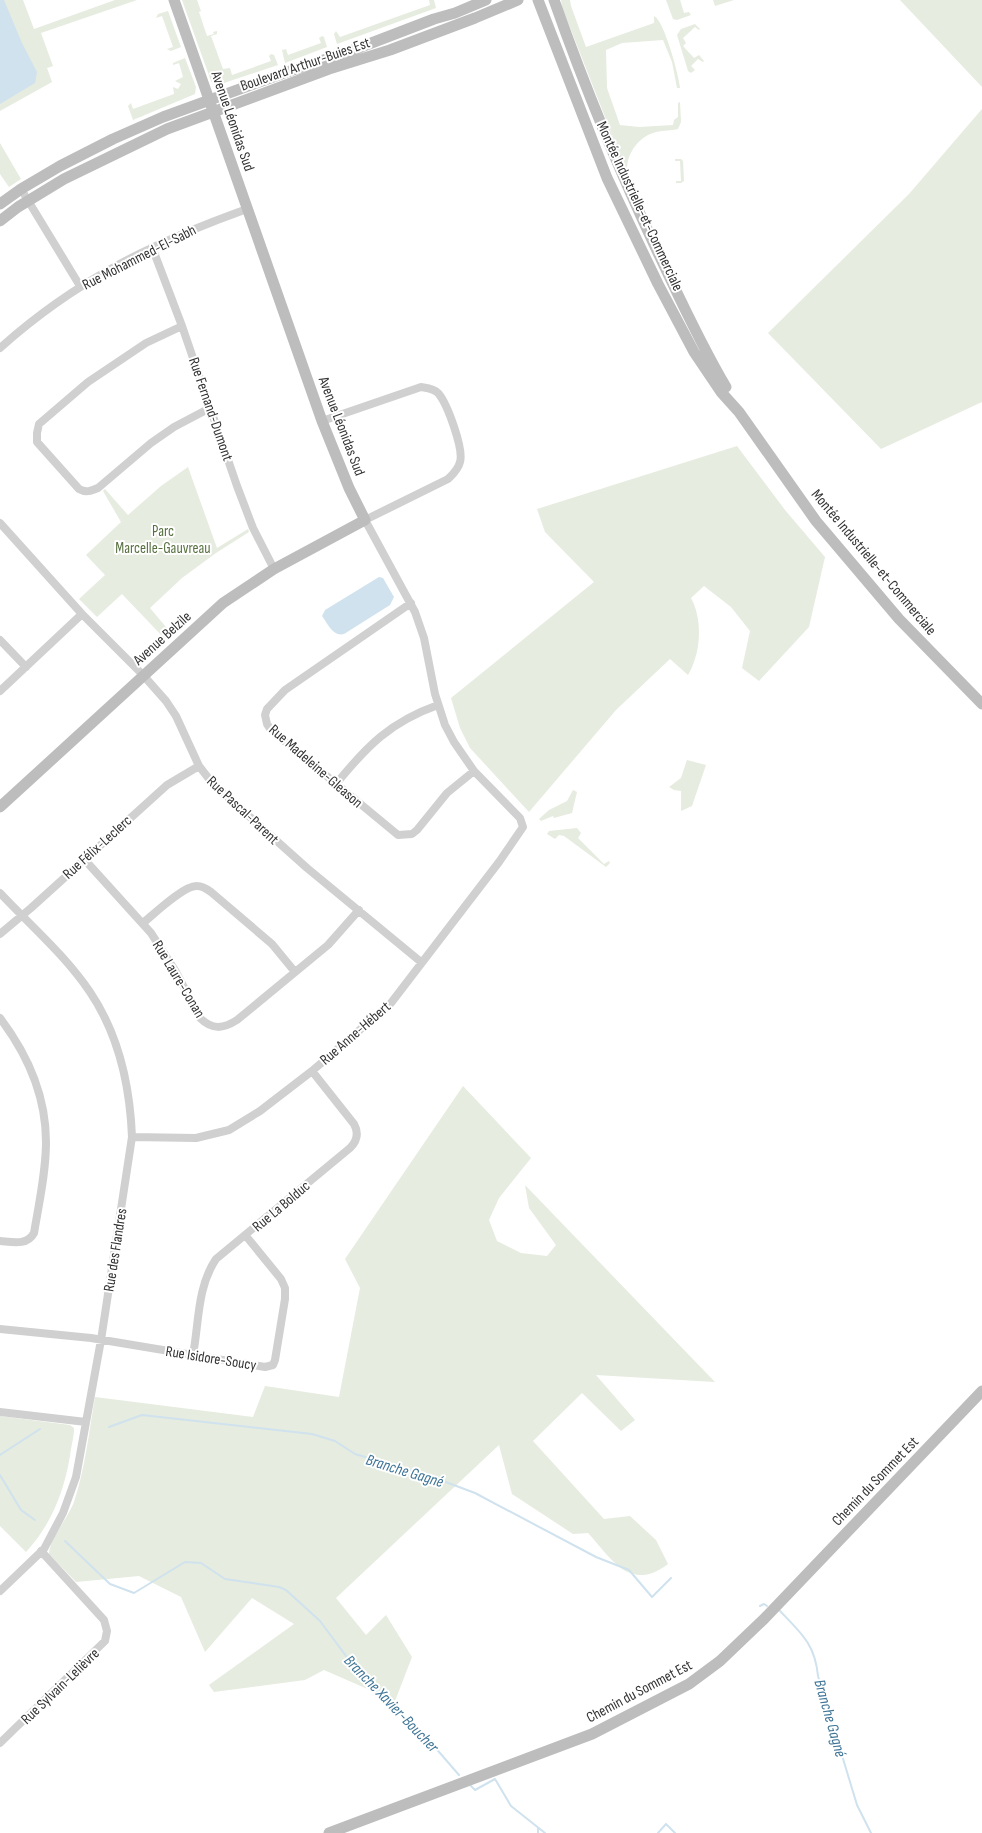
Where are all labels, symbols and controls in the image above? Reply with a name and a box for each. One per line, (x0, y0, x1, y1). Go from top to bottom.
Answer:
street label: Boulevard Arthur-Buies Est (238, 33, 373, 96)
street label: Avenue Léonidas Sud (206, 68, 259, 174)
street label: Montée Industrielle-et-Commerciale (592, 118, 687, 294)
street label: Rue Mohammed-El-Sabh (79, 221, 199, 294)
street label: Rue Fernand-Dumont (184, 355, 237, 464)
street label: Avenue Léonidas Sud (314, 373, 369, 478)
street label: Montée Industrielle-et-Commerciale (807, 485, 940, 639)
park label: Parc Marcelle-Gauvreau (115, 522, 211, 558)
street label: Avenue Belzile (129, 607, 195, 670)
street label: Rue Madeleine-Gleason (265, 720, 367, 812)
street label: Rue Pascal-Parent (203, 772, 283, 849)
street label: Rue Félix-Leclerc (59, 811, 136, 883)
street label: Rue Laure-Conan (148, 937, 209, 1021)
street label: Rue Anne-Hébert (316, 997, 395, 1069)
street label: Rue La Bolduc (249, 1177, 314, 1236)
street label: Rue des Flandres (100, 1207, 131, 1293)
street label: Rue Isidore-Soucy (164, 1342, 258, 1375)
street label: Chemin du Sommet Est (828, 1432, 923, 1530)
water label: Branche Gagné (364, 1451, 446, 1492)
street label: Rue Sylvain-Lelièvre (17, 1644, 104, 1729)
water label: Branche Xavier-Boucher (340, 1651, 443, 1757)
street label: Chemin du Sommet Est (583, 1655, 696, 1727)
water label: Branche Gagné (809, 1677, 850, 1759)

